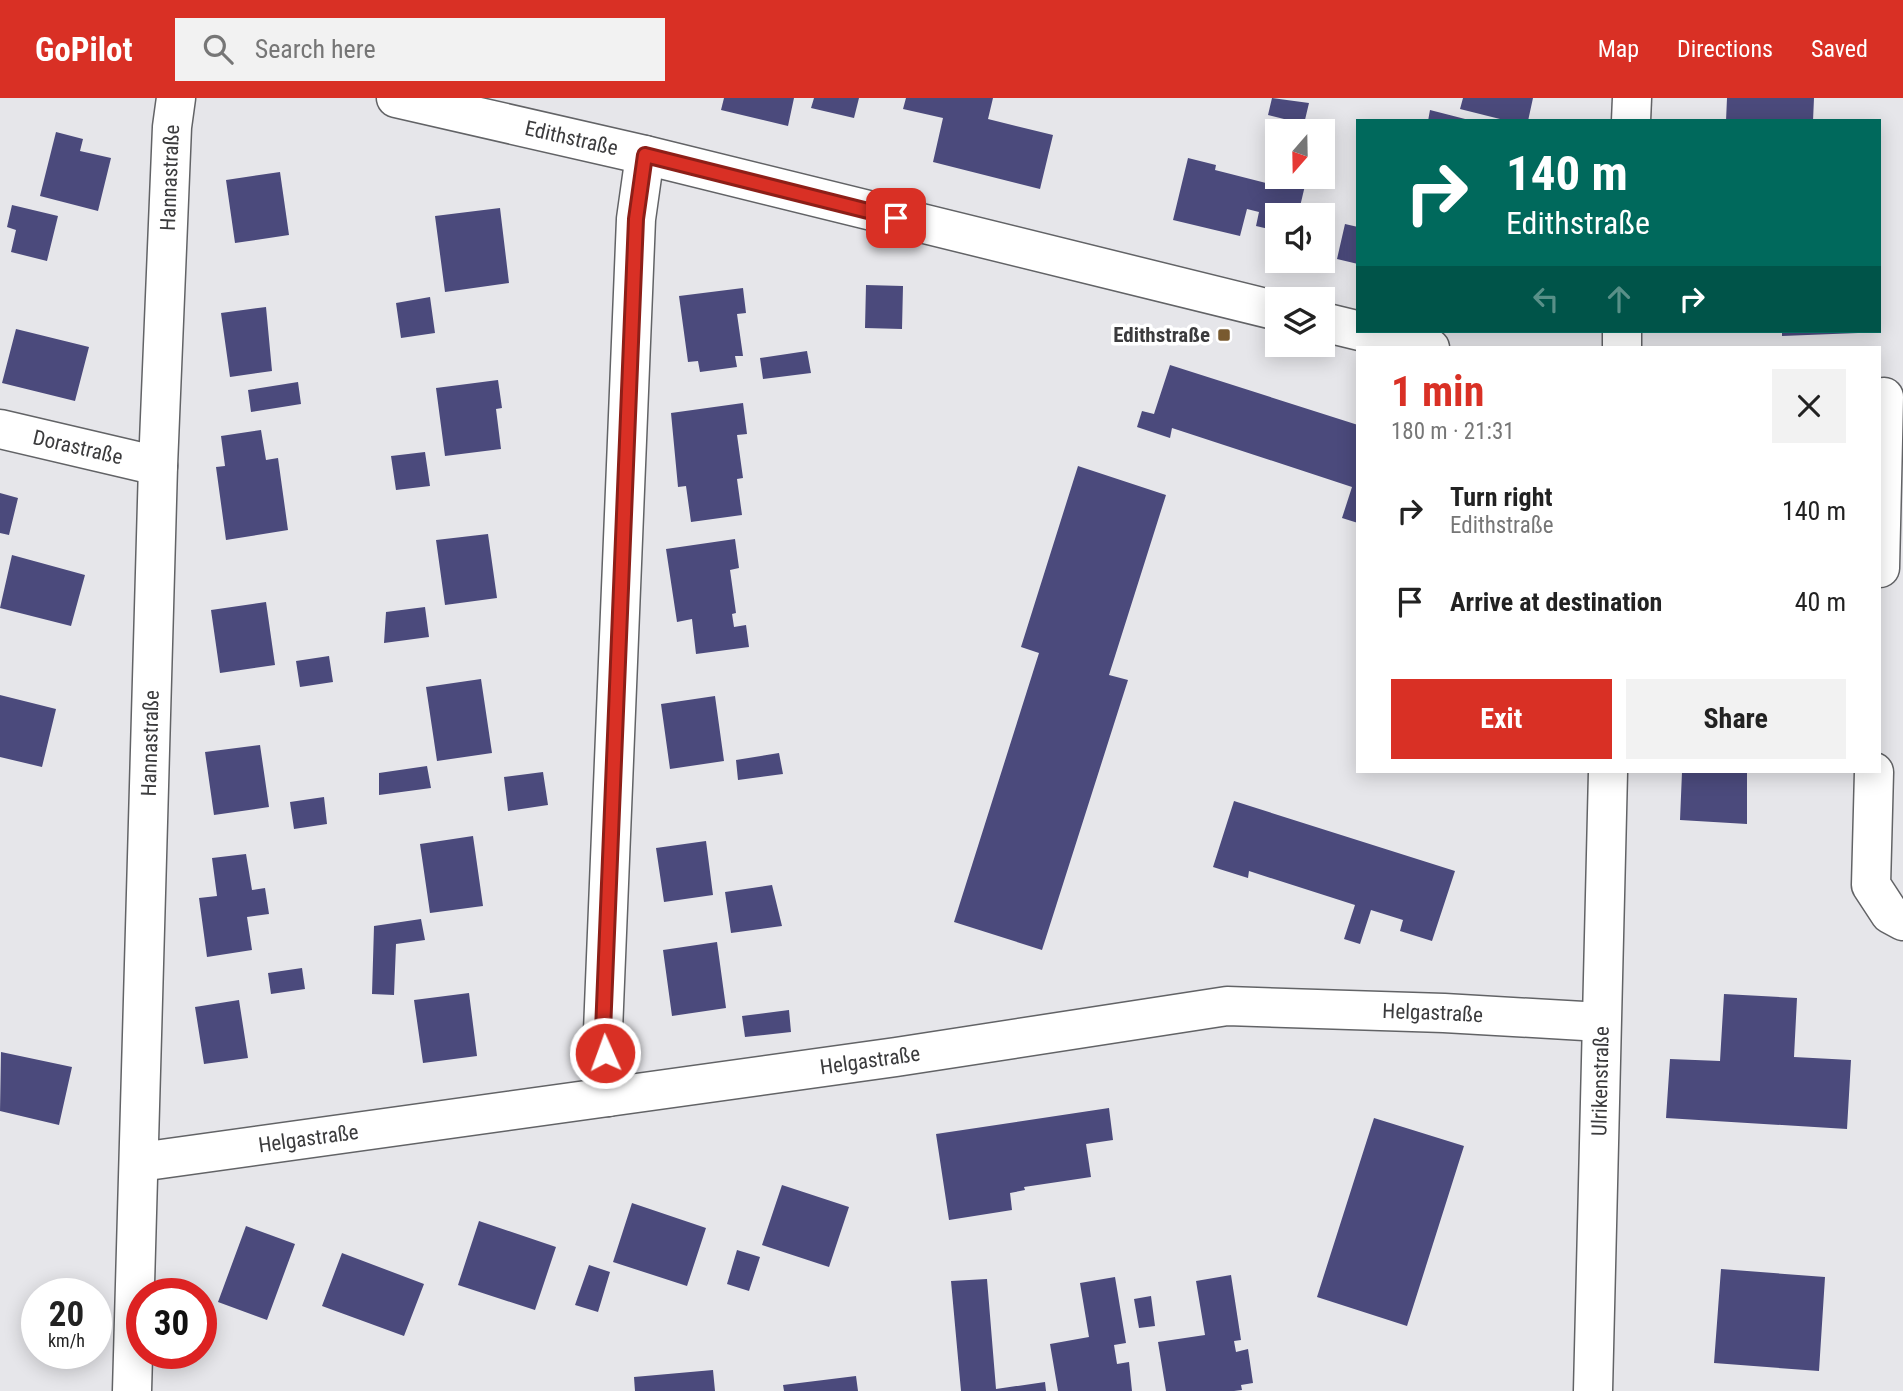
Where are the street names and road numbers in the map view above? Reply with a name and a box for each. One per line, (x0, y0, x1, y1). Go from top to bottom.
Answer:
street label: Edithstraße (523, 116, 620, 160)
street label: Hannastraße (156, 124, 184, 231)
street label: Dorastraße (31, 425, 125, 469)
street label: Hannastraße (137, 690, 164, 797)
street label: Helgastraße (1382, 999, 1484, 1027)
street label: Ulrikenstraße (1587, 1026, 1614, 1136)
street label: Helgastraße (818, 1041, 922, 1079)
street label: Helgastraße (257, 1120, 360, 1157)

